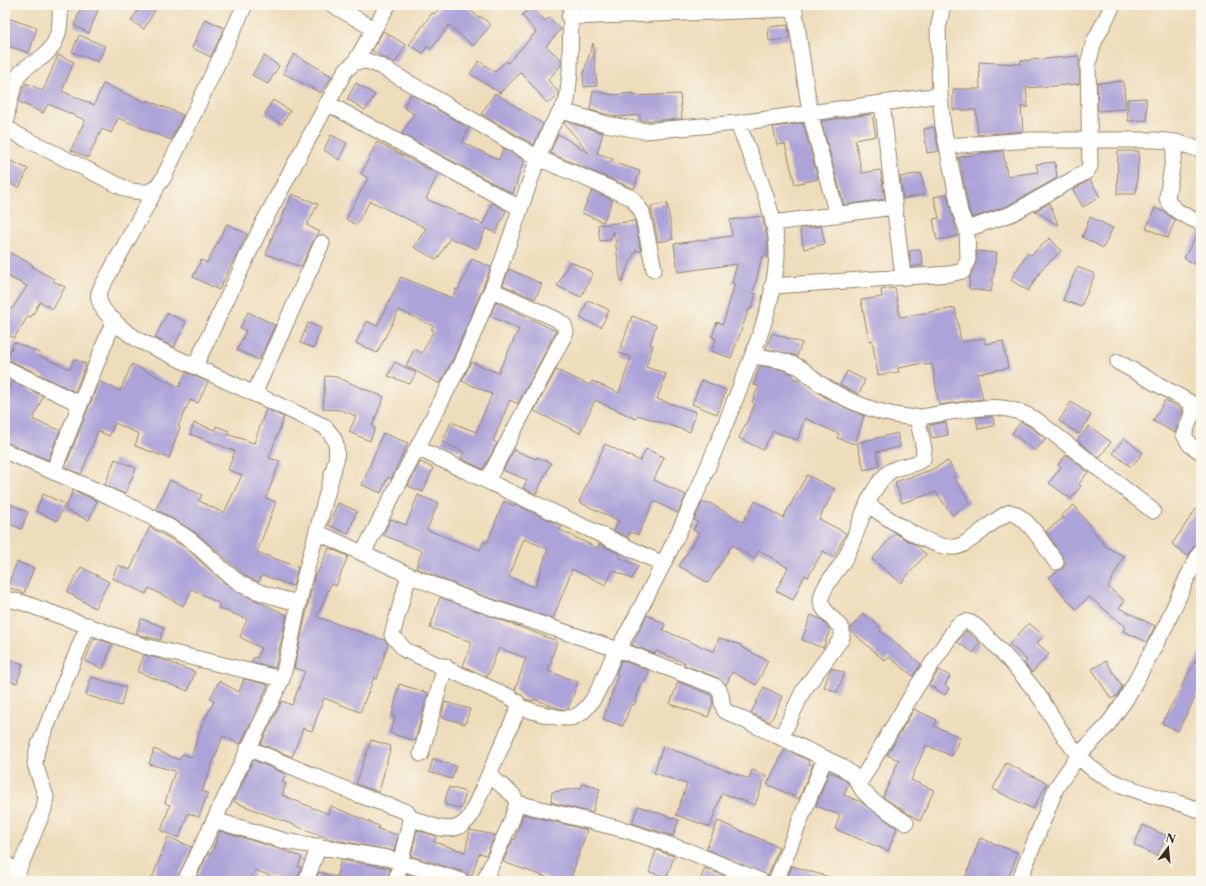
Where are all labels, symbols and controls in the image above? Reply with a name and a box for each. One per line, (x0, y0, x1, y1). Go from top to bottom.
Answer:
north arrow (1148, 828, 1188, 868)
text: N (1164, 830, 1178, 847)

